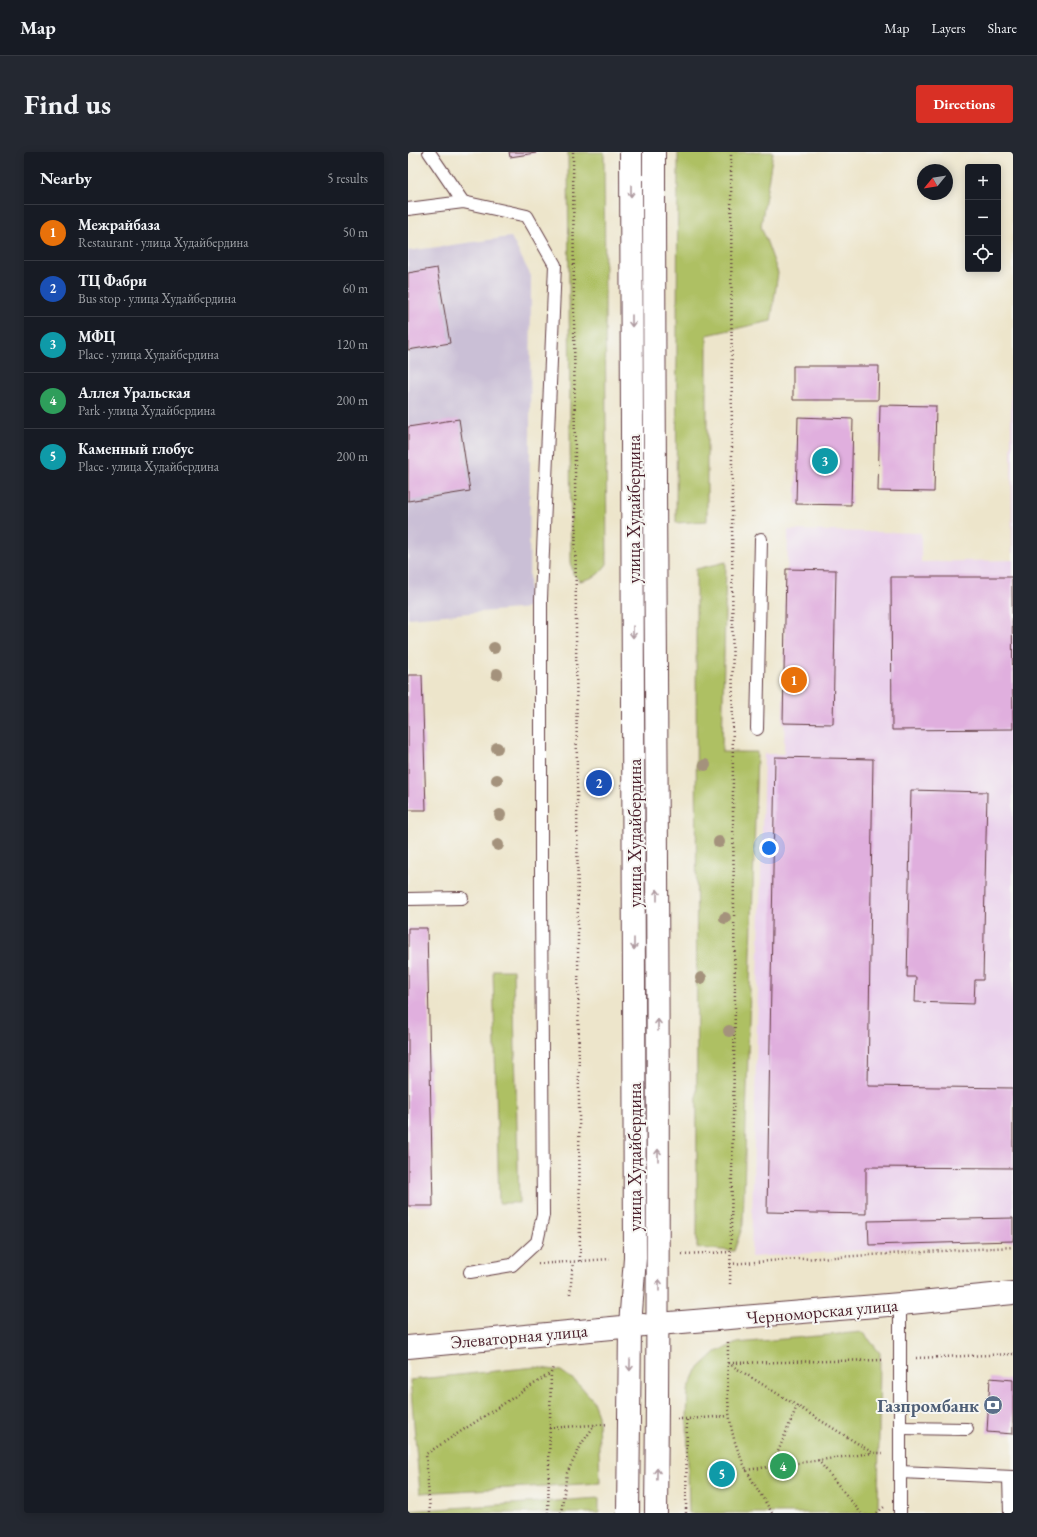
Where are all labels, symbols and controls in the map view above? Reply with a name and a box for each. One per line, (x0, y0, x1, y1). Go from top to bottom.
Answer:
text: Map (20, 15, 56, 40)
text: Map (884, 19, 909, 37)
text: Layers (931, 19, 966, 37)
text: Share (988, 19, 1017, 37)
button: Directions (916, 85, 1013, 123)
text: Find us (24, 86, 111, 122)
north arrow (917, 164, 953, 200)
map controls (965, 164, 1001, 272)
button: + (965, 164, 1001, 200)
text: Nearby (40, 167, 92, 189)
text: 5 results (327, 170, 368, 187)
one-way arrow (627, 184, 635, 197)
button: − (965, 200, 1001, 236)
text: Межрайбаза (78, 215, 160, 234)
text: 1 (50, 224, 56, 241)
text: 50 m (343, 224, 368, 241)
text: Restaurant · улица Худайбердина (78, 234, 249, 251)
button: locate (965, 236, 1001, 272)
text: ТЦ Фабри (78, 271, 147, 290)
text: 2 (50, 280, 56, 297)
text: 60 m (343, 280, 368, 297)
text: Bus stop · улица Худайбердина (78, 290, 236, 307)
one-way arrow (628, 314, 636, 327)
text: МФЦ (78, 327, 115, 346)
text: 3 (50, 336, 56, 353)
text: 120 m (337, 336, 368, 353)
text: Place · улица Худайбердина (78, 346, 219, 363)
text: Аллея Уральская (78, 383, 191, 402)
text: 4 (50, 392, 56, 409)
text: 200 m (337, 392, 368, 409)
text: Park · улица Худайбердина (78, 402, 216, 419)
street label: улица Худайбердина (622, 434, 645, 584)
text: Каменный глобус (78, 439, 194, 458)
pin: 3 (812, 446, 838, 476)
text: 5 (50, 448, 56, 465)
text: 200 m (337, 448, 368, 465)
text: Place · улица Худайбердина (78, 458, 219, 475)
one-way arrow (629, 625, 637, 638)
pin: 1 (781, 665, 807, 695)
street label: улица Худайбердина (623, 758, 646, 908)
pin: 2 (586, 768, 612, 798)
your location (759, 838, 779, 858)
one-way arrow (653, 889, 661, 902)
one-way arrow (630, 937, 638, 950)
one-way arrow (654, 1019, 661, 1032)
street label: улица Худайбердина (623, 1082, 646, 1232)
one-way arrow (654, 1149, 662, 1162)
one-way arrow (655, 1279, 663, 1292)
street label: Черноморская улица (745, 1293, 900, 1329)
street label: Элеваторная улица (449, 1318, 589, 1353)
one-way arrow (626, 1358, 634, 1371)
place label: Газпромбанк (877, 1394, 979, 1417)
bank icon: Газпромбанк (982, 1394, 1004, 1416)
pin: 4 (770, 1451, 796, 1481)
pin: 5 (709, 1459, 735, 1489)
one-way arrow (653, 1468, 661, 1481)

